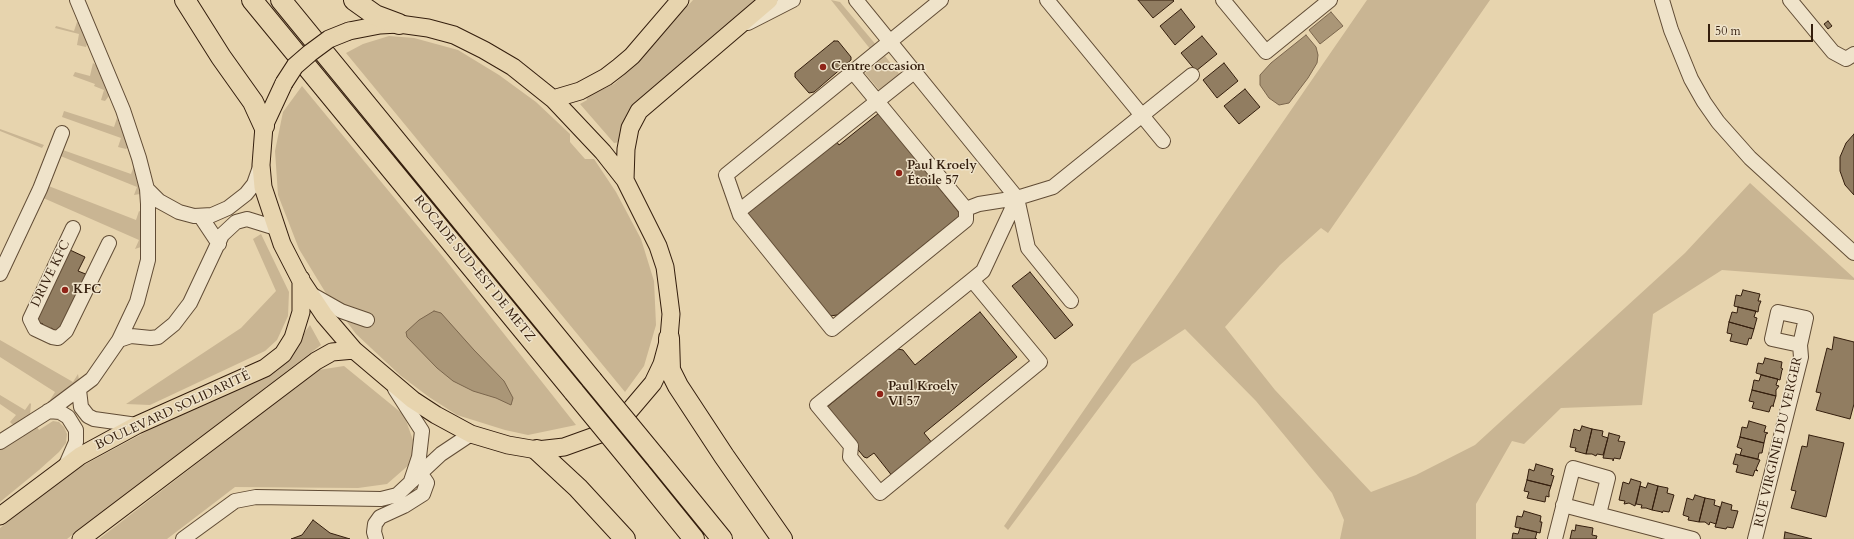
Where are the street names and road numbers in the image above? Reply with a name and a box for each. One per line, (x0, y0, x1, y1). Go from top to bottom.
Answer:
street label: ROCADE SUD-EST DE METZ (410, 193, 538, 345)
street label: DRIVE KFC (28, 238, 74, 310)
street label: RUE VIRGINIE DU VERGER (1752, 355, 1806, 529)
street label: BOULEVARD SOLIDARITÉ (93, 368, 253, 454)

